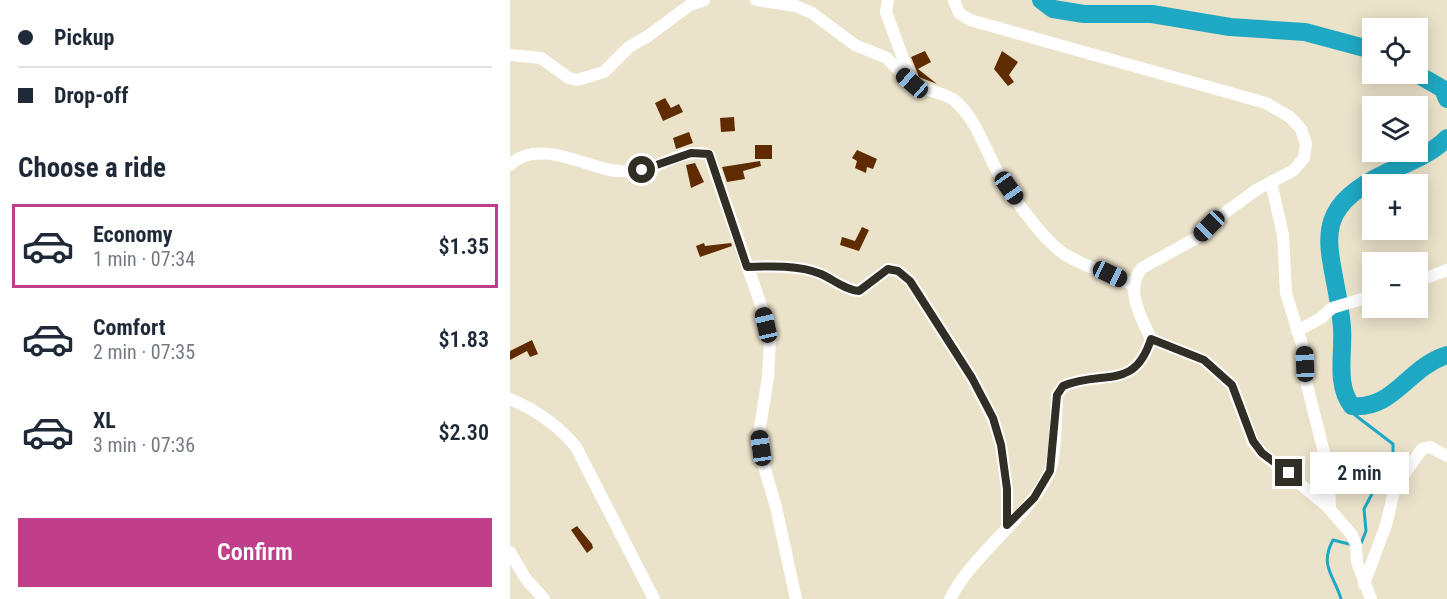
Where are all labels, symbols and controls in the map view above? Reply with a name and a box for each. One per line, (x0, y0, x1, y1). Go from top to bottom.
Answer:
map controls (1362, 18, 1428, 318)
button: locate (1362, 18, 1428, 84)
text: Pickup (54, 25, 114, 50)
car (893, 64, 931, 102)
text: Drop-off (54, 83, 128, 108)
button: layers (1362, 96, 1428, 162)
text: Choose a ride (18, 152, 166, 184)
route start (628, 156, 655, 183)
car (991, 168, 1027, 208)
button: + (1362, 174, 1428, 240)
car (1190, 207, 1228, 245)
icon: car (21, 219, 75, 273)
text: Economy (93, 222, 173, 247)
text: $1.35 (438, 234, 489, 259)
text: 1 min · 07:34 (93, 247, 195, 271)
button: − (1362, 252, 1428, 318)
car (1090, 258, 1130, 290)
car (753, 305, 779, 345)
icon: car (21, 312, 75, 366)
text: Comfort (93, 315, 166, 340)
text: $1.83 (438, 327, 489, 352)
text: 2 min · 07:35 (93, 340, 195, 364)
car (1295, 346, 1315, 382)
icon: car (21, 405, 75, 459)
text: XL (93, 408, 116, 433)
text: $2.30 (438, 420, 489, 445)
car (750, 429, 772, 467)
text: 3 min · 07:36 (93, 433, 195, 457)
callout: 2 min (1310, 452, 1409, 494)
route end (1275, 459, 1302, 486)
text: 2 min (1337, 461, 1382, 485)
button: Confirm (18, 518, 492, 587)

